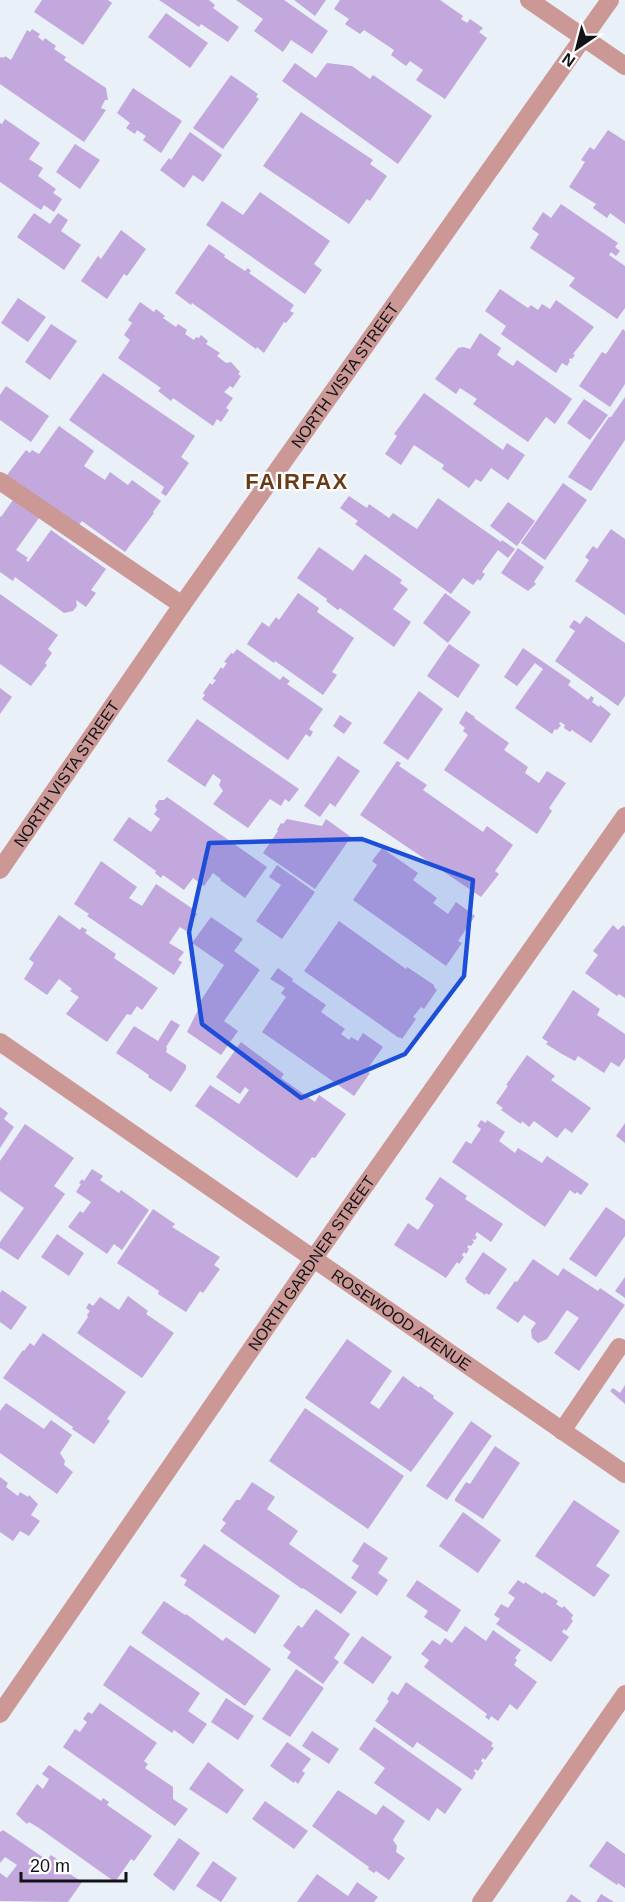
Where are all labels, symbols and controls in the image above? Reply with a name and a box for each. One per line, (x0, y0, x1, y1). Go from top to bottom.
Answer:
north arrow (547, 18, 607, 78)
text: N (559, 50, 578, 70)
street label: NORTH VISTA STREET (288, 300, 402, 451)
district label: FAIRFAX (245, 469, 349, 494)
street label: NORTH VISTA STREET (11, 698, 123, 850)
street label: NORTH GARDNER STREET (245, 1172, 378, 1354)
street label: ROSEWOOD AVENUE (328, 1266, 474, 1374)
scale bar (21, 1845, 126, 1883)
text: 20 m (30, 1856, 70, 1876)

